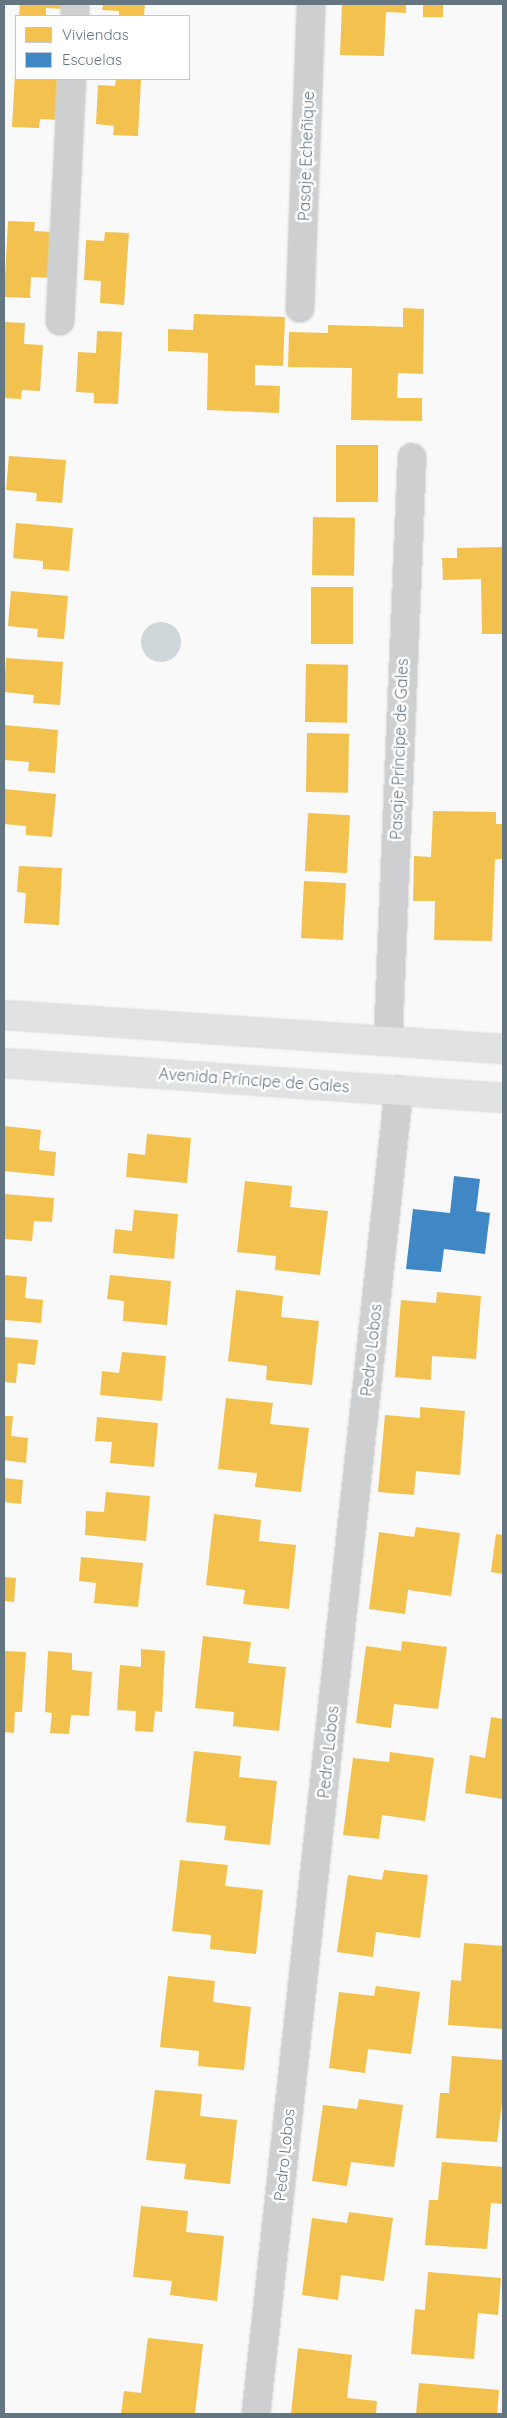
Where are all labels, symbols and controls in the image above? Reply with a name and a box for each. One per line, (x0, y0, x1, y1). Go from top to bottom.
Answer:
legend (15, 15, 190, 80)
text: Viviendas (62, 25, 129, 44)
text: Escuelas (62, 50, 122, 69)
street label: Pasaje Echeñique (294, 91, 318, 221)
street label: Pasaje Príncipe de Gales (386, 658, 412, 840)
street label: Avenida Príncipe de Gales (158, 1064, 350, 1096)
street label: Pedro Lobos (357, 1303, 385, 1397)
street label: Pedro Lobos (314, 1705, 342, 1799)
street label: Pedro Lobos (270, 2108, 298, 2202)

